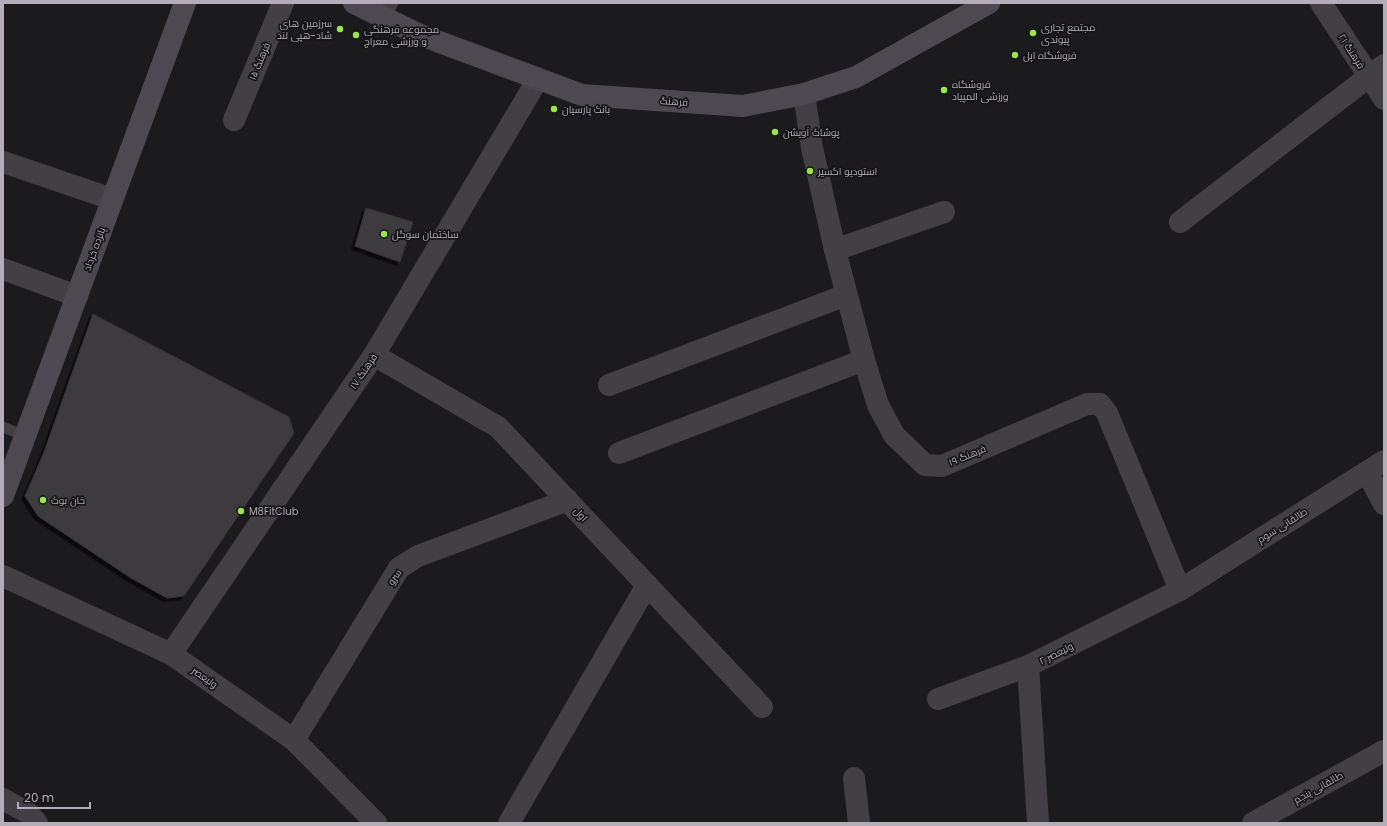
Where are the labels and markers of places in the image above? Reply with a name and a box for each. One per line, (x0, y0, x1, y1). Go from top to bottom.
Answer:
place label: سرزمین های شاد-هپی لند (277, 16, 332, 43)
place label: مجتمع تجاری پیوندی (1041, 20, 1095, 47)
place label: مجموعه فرهنگی و ورزشی معراج (364, 22, 439, 49)
marker: سرزمین های شاد-هپی لند (335, 24, 345, 34)
marker: مجتمع تجاری پیوندی (1028, 28, 1038, 38)
marker: مجموعه فرهنگی و ورزشی معراج (351, 30, 361, 40)
place label: فروشگاه اپل (1023, 48, 1077, 63)
marker: فروشگاه اپل (1010, 50, 1020, 60)
place label: فروشگاه ورزشی المپیاد (952, 77, 1008, 104)
marker: فروشگاه ورزشی المپیاد (939, 85, 949, 95)
place label: بانک پارسیان (562, 102, 610, 117)
marker: بانک پارسیان (549, 104, 559, 114)
place label: پوشاک آویشن (783, 125, 840, 140)
marker: پوشاک آویشن (770, 127, 780, 137)
place label: استودیو اکسیر (817, 164, 877, 179)
marker: استودیو اکسیر (805, 166, 815, 176)
place label: ساختمان سوگل (392, 227, 459, 242)
marker: ساختمان سوگل (379, 229, 389, 239)
place label: خان بوک (51, 493, 85, 508)
marker: خان بوک (38, 495, 48, 505)
place label: M8FitClub (249, 504, 299, 519)
marker: M8FitClub (236, 506, 246, 516)

